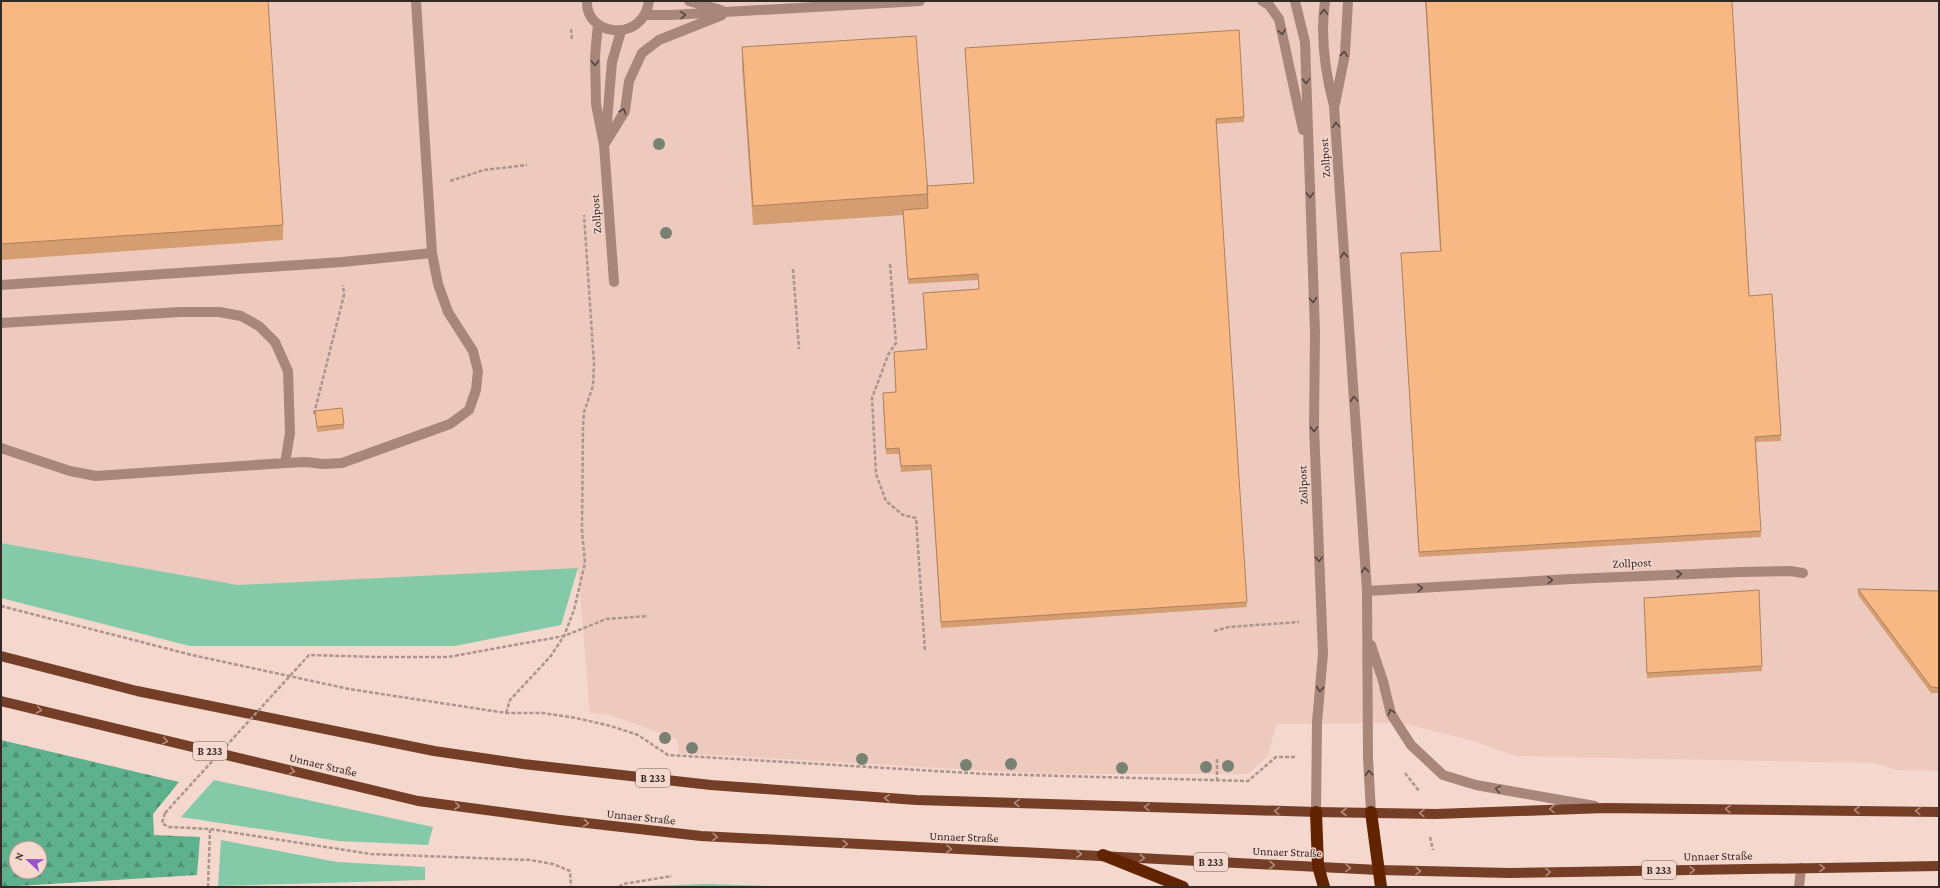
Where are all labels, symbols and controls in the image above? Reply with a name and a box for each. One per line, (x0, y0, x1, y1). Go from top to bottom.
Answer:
one-way arrow (1320, 9, 1329, 15)
one-way arrow (680, 10, 686, 19)
one-way arrow (1278, 29, 1286, 35)
one-way arrow (1339, 51, 1348, 57)
one-way arrow (591, 60, 599, 66)
one-way arrow (1302, 78, 1310, 84)
one-way arrow (618, 108, 626, 115)
one-way arrow (1331, 122, 1340, 128)
street label: Zollpost (1317, 137, 1333, 178)
one-way arrow (1305, 192, 1314, 198)
street label: Zollpost (588, 193, 604, 234)
one-way arrow (1340, 252, 1349, 258)
one-way arrow (1309, 297, 1318, 303)
one-way arrow (1350, 395, 1358, 401)
one-way arrow (1310, 426, 1318, 432)
street label: Zollpost (1295, 464, 1311, 505)
street label: Zollpost (1612, 555, 1653, 571)
one-way arrow (1315, 556, 1324, 562)
one-way arrow (1361, 567, 1370, 573)
one-way arrow (1676, 570, 1682, 579)
one-way arrow (1547, 575, 1553, 584)
one-way arrow (1417, 583, 1423, 592)
one-way arrow (1316, 686, 1325, 692)
one-way arrow (36, 706, 42, 714)
one-way arrow (1388, 708, 1396, 715)
one-way arrow (162, 736, 169, 744)
road number: B 233 (193, 742, 227, 760)
street label: Unnaer Straße (288, 750, 358, 780)
one-way arrow (288, 766, 295, 775)
road number: B 233 (636, 769, 670, 787)
one-way arrow (1365, 770, 1373, 776)
one-way arrow (1495, 785, 1501, 794)
one-way arrow (884, 793, 890, 802)
one-way arrow (1014, 799, 1020, 807)
one-way arrow (454, 802, 460, 811)
one-way arrow (1144, 803, 1150, 811)
one-way arrow (1549, 805, 1555, 814)
one-way arrow (1725, 805, 1731, 813)
street label: Unnaer Straße (606, 806, 676, 828)
one-way arrow (1854, 806, 1861, 815)
one-way arrow (1274, 807, 1280, 815)
one-way arrow (1915, 807, 1921, 816)
one-way arrow (1341, 808, 1347, 816)
one-way arrow (1419, 809, 1425, 817)
one-way arrow (583, 818, 589, 827)
street label: Unnaer Straße (929, 829, 999, 845)
one-way arrow (712, 833, 718, 841)
north arrow (8, 840, 48, 880)
one-way arrow (842, 840, 848, 848)
street label: Unnaer Straße (1252, 844, 1322, 860)
one-way arrow (946, 845, 952, 853)
street label: Unnaer Straße (1683, 848, 1753, 864)
text: N (12, 850, 26, 862)
one-way arrow (1076, 850, 1082, 859)
one-way arrow (1139, 853, 1145, 862)
road number: B 233 (1194, 853, 1228, 871)
one-way arrow (1269, 861, 1275, 869)
road number: B 233 (1642, 861, 1676, 879)
one-way arrow (1345, 864, 1351, 873)
one-way arrow (1819, 864, 1825, 872)
one-way arrow (1689, 866, 1695, 874)
one-way arrow (1415, 867, 1421, 875)
one-way arrow (1545, 868, 1551, 876)

